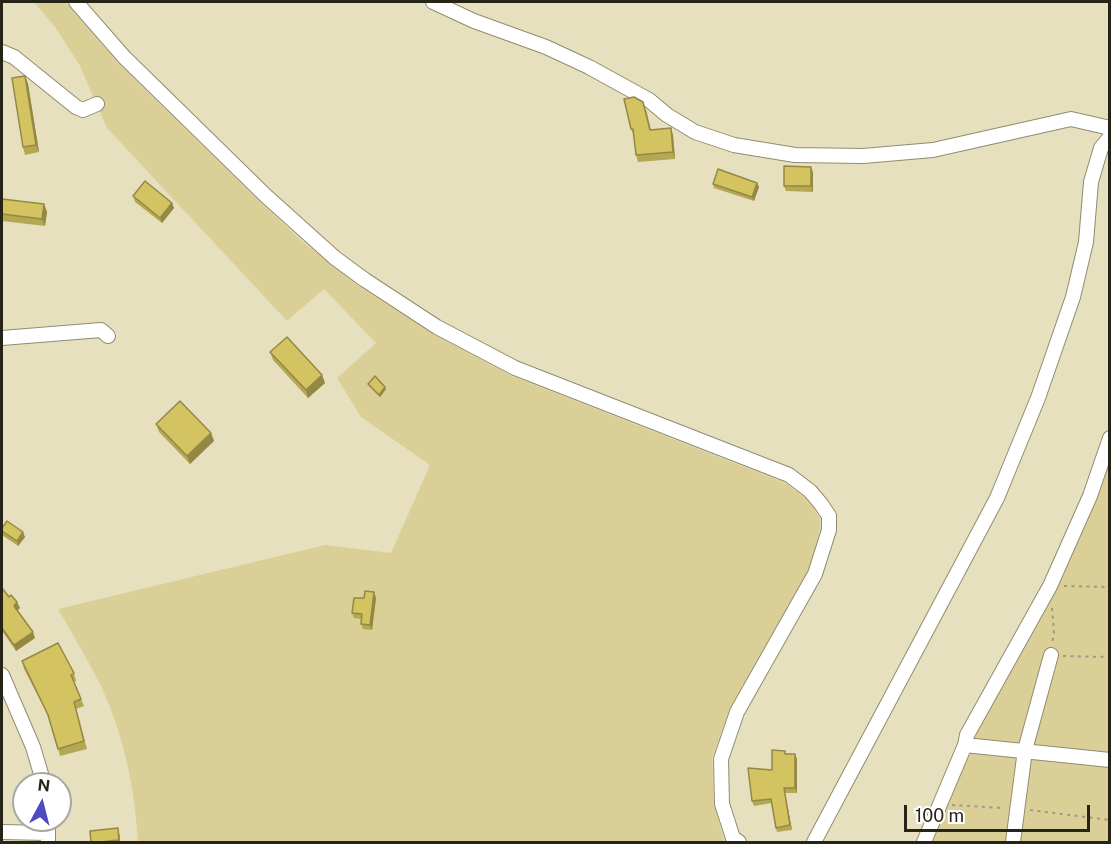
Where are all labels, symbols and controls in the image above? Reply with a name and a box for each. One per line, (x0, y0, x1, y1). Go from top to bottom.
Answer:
north arrow (12, 772, 72, 832)
text: N (37, 775, 51, 796)
scale bar (907, 793, 1093, 831)
text: 100 m (915, 805, 964, 826)

